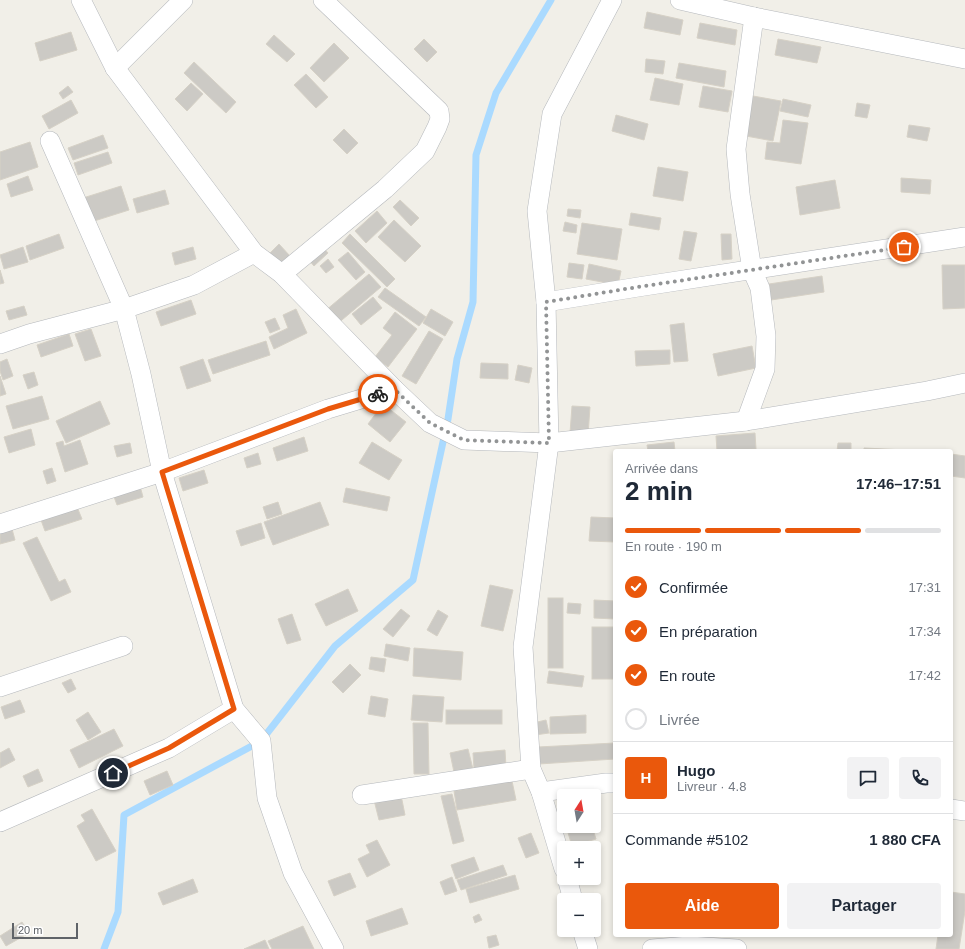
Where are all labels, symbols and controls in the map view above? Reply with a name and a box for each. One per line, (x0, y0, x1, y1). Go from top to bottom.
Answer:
pin (887, 230, 921, 264)
icon: bag (893, 236, 915, 258)
courier (358, 374, 398, 414)
icon: bike (367, 383, 389, 405)
text: Arrivée dans (625, 461, 698, 476)
text: 17:46–17:51 (856, 475, 941, 492)
text: 2 min (625, 476, 693, 506)
text: En route · 190 m (625, 539, 722, 554)
icon: check (625, 576, 647, 598)
text: Confirmée (659, 579, 728, 596)
text: 17:31 (908, 580, 941, 595)
icon: check (625, 620, 647, 642)
text: En préparation (659, 623, 757, 640)
text: 17:34 (908, 624, 941, 639)
icon: check (625, 664, 647, 686)
text: En route (659, 667, 716, 684)
text: 17:42 (908, 668, 941, 683)
text: Livrée (659, 711, 700, 728)
pin (96, 756, 130, 790)
button: chat (847, 757, 889, 799)
button: phone (899, 757, 941, 799)
icon: home (102, 762, 124, 784)
text: Hugo (677, 762, 715, 779)
text: H (641, 769, 651, 786)
text: Livreur · 4.8 (677, 779, 746, 794)
north arrow (557, 789, 601, 833)
map controls (557, 789, 601, 937)
text: Commande #5102 (625, 831, 748, 848)
text: 1 880 CFA (869, 831, 941, 848)
button: + (557, 841, 601, 885)
button: Aide (625, 883, 779, 929)
button: Partager (787, 883, 941, 929)
button: − (557, 893, 601, 937)
scale bar (12, 921, 78, 940)
text: 20 m (18, 924, 42, 936)

